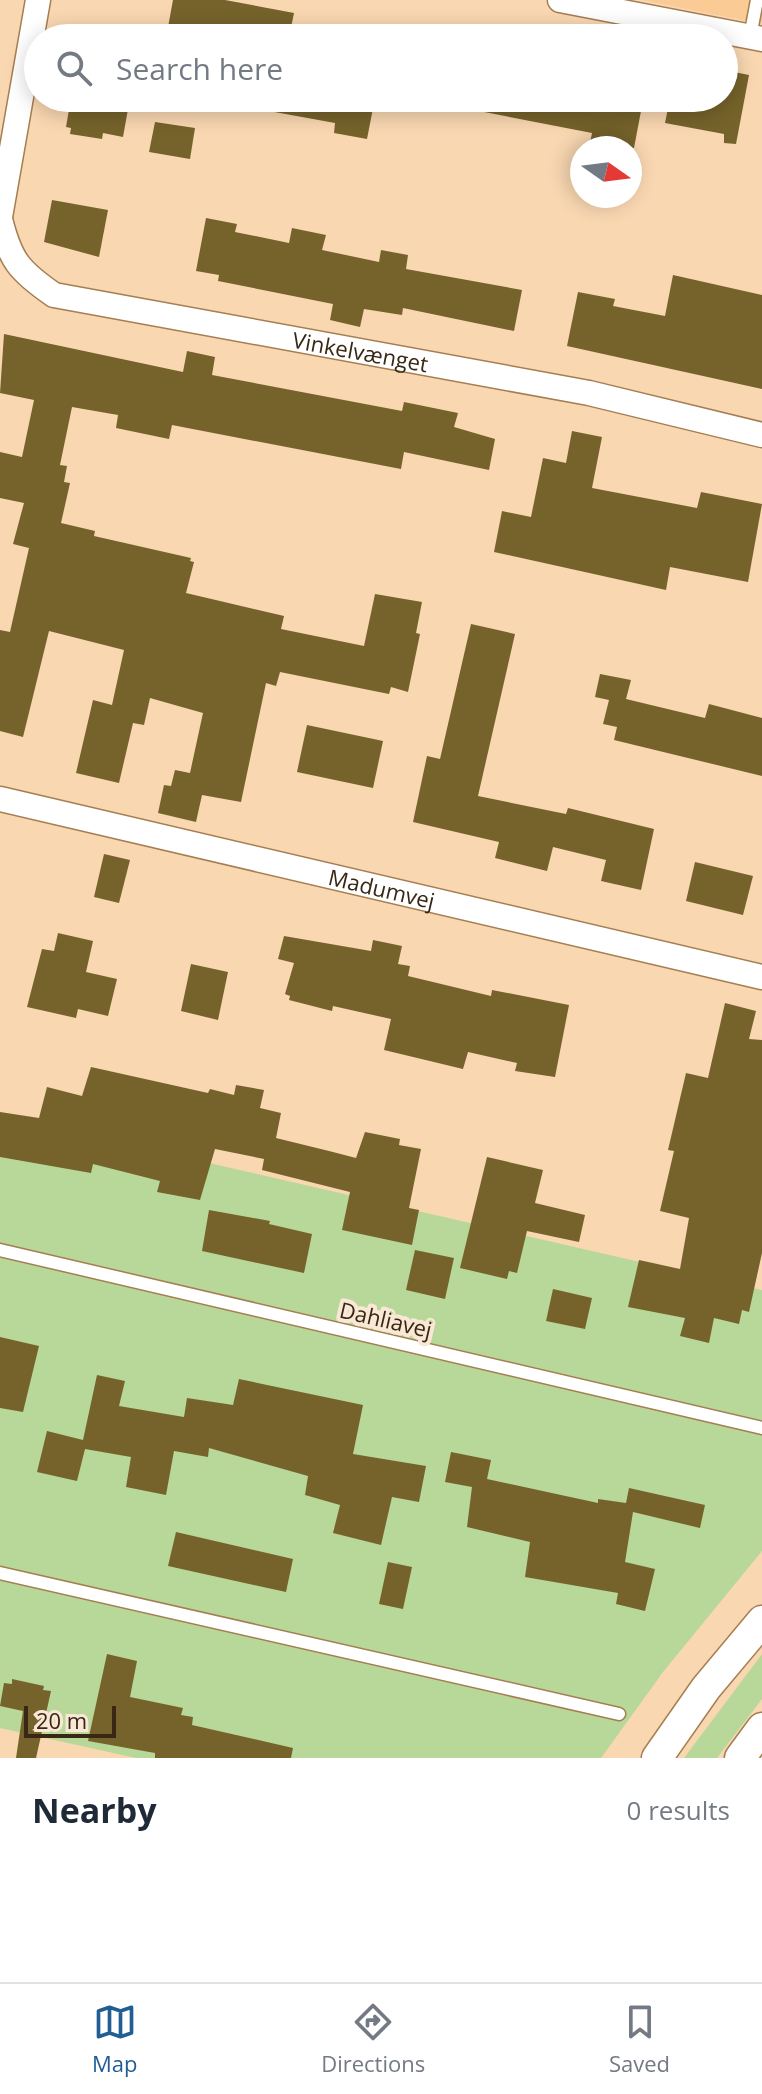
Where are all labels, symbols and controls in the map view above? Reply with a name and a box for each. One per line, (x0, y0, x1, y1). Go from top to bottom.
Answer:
search box (24, 24, 738, 112)
icon: search (52, 46, 96, 90)
text: Search here (116, 48, 283, 89)
north arrow (570, 136, 642, 208)
street label: Vinkelvænget (290, 324, 431, 378)
street label: Madumvej (326, 861, 438, 915)
street label: Dahliavej (337, 1294, 435, 1344)
scale bar (24, 1702, 116, 1738)
text: 20 m (36, 1705, 87, 1735)
text: Nearby (32, 1787, 157, 1833)
text: 0 results (627, 1792, 730, 1828)
tab: Map (92, 2000, 137, 2078)
tab: Directions (321, 2000, 425, 2078)
tab: Saved (609, 2000, 670, 2078)

